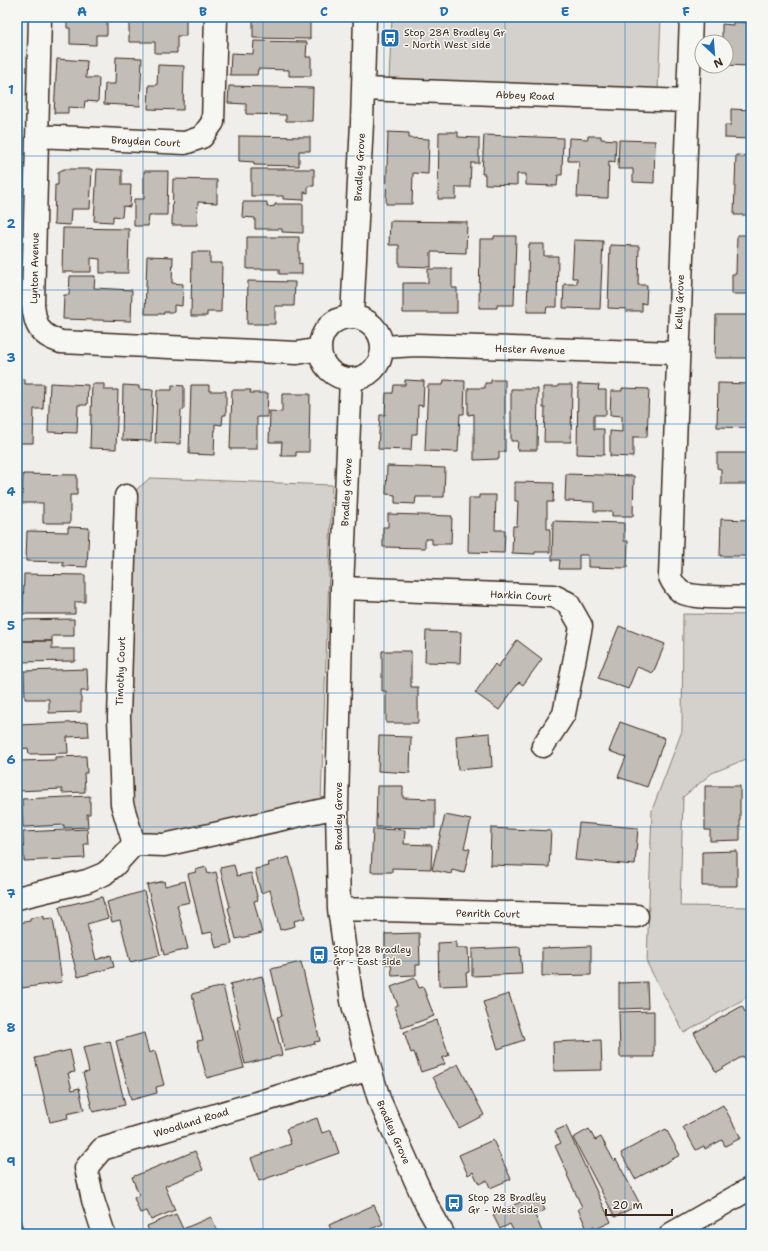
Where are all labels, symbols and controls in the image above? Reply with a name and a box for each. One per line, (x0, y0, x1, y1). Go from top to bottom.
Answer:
text: A (77, 3, 87, 20)
text: B (199, 3, 207, 20)
text: C (320, 3, 328, 20)
text: D (439, 3, 449, 20)
text: E (561, 3, 570, 20)
text: F (682, 3, 690, 20)
place label: Stop 28A Bradley Gr - North West side (404, 26, 506, 51)
bus stop icon: Stop 28A Bradley Gr - North West side (379, 27, 401, 49)
north arrow (694, 34, 734, 74)
text: N (711, 54, 725, 71)
text: 1 (8, 81, 14, 98)
street label: Abbey Road (495, 88, 555, 103)
street label: Bradley Grove (351, 132, 368, 202)
street label: Brayden Court (111, 133, 181, 150)
text: 2 (6, 215, 16, 232)
street label: Lynton Avenue (27, 232, 42, 304)
street label: Kelly Grove (672, 274, 687, 330)
street label: Hester Avenue (495, 342, 566, 357)
text: 3 (6, 349, 16, 366)
street label: Bradley Grove (338, 457, 355, 527)
text: 4 (6, 483, 16, 500)
street label: Harkin Court (490, 587, 552, 604)
text: 5 (7, 617, 15, 634)
street label: Timothy Court (113, 636, 128, 706)
text: 6 (6, 751, 16, 768)
street label: Bradley Grove (332, 781, 345, 850)
text: 7 (6, 885, 16, 902)
street label: Penrith Court (456, 906, 520, 921)
place label: Stop 28 Bradley Gr - East side (333, 943, 412, 968)
bus stop icon: Stop 28 Bradley Gr - East side (308, 944, 330, 966)
text: 8 (6, 1019, 16, 1036)
street label: Bradley Grove (374, 1098, 414, 1166)
street label: Woodland Road (152, 1105, 231, 1140)
text: 9 (6, 1153, 16, 1170)
place label: Stop 28 Bradley Gr - West side (468, 1191, 547, 1216)
scale bar (606, 1191, 672, 1217)
bus stop icon: Stop 28 Bradley Gr - West side (443, 1192, 465, 1214)
text: 20 m (612, 1197, 643, 1213)

